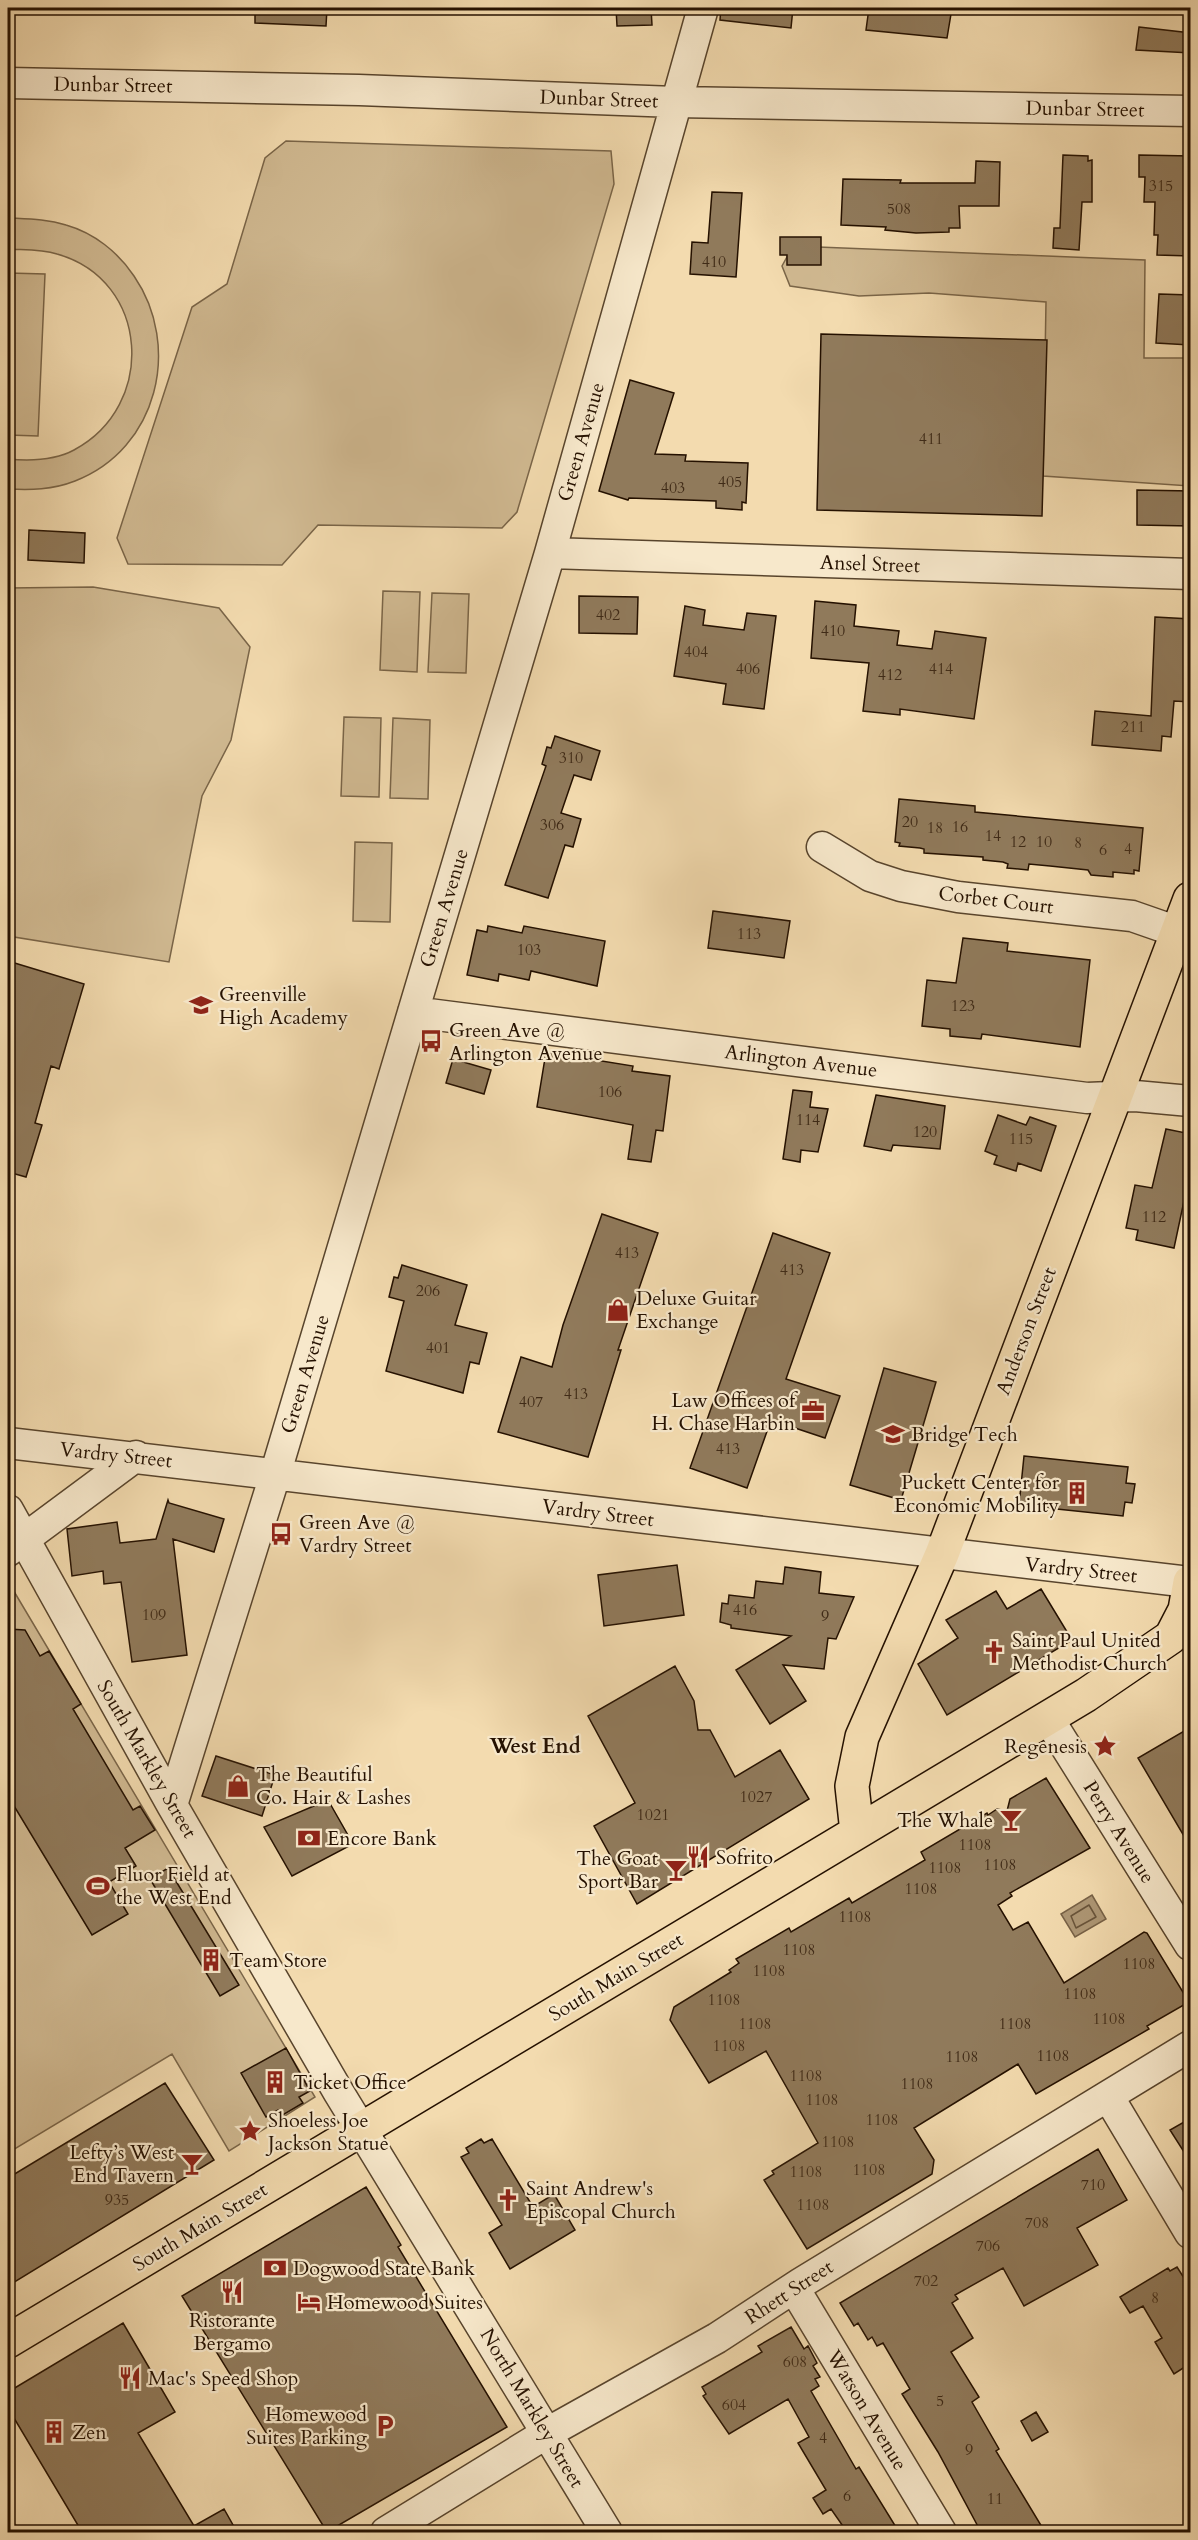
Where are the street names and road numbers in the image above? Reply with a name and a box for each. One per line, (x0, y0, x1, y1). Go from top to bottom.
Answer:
street label: Dunbar Street (53, 70, 173, 100)
street label: Dunbar Street (539, 83, 659, 115)
street label: Dunbar Street (1025, 94, 1145, 124)
street label: Green Avenue (551, 379, 611, 505)
street label: Ansel Street (820, 549, 921, 579)
street label: Green Avenue (413, 845, 475, 971)
street label: Corbet Court (937, 880, 1056, 921)
street label: Arlington Avenue (723, 1038, 879, 1084)
street label: Anderson Street (989, 1263, 1063, 1399)
street label: Green Avenue (274, 1311, 336, 1437)
street label: Vardry Street (59, 1436, 174, 1474)
street label: Vardry Street (540, 1493, 656, 1533)
street label: Vardry Street (1024, 1551, 1139, 1589)
street label: South Markley Street (91, 1675, 204, 1843)
street label: Perry Avenue (1077, 1776, 1161, 1888)
street label: South Main Street (544, 1926, 689, 2028)
street label: South Main Street (128, 2176, 273, 2278)
street label: Rhett Street (740, 2253, 839, 2331)
street label: North Markley Street (474, 2323, 591, 2493)
street label: Watson Avenue (820, 2344, 914, 2475)

